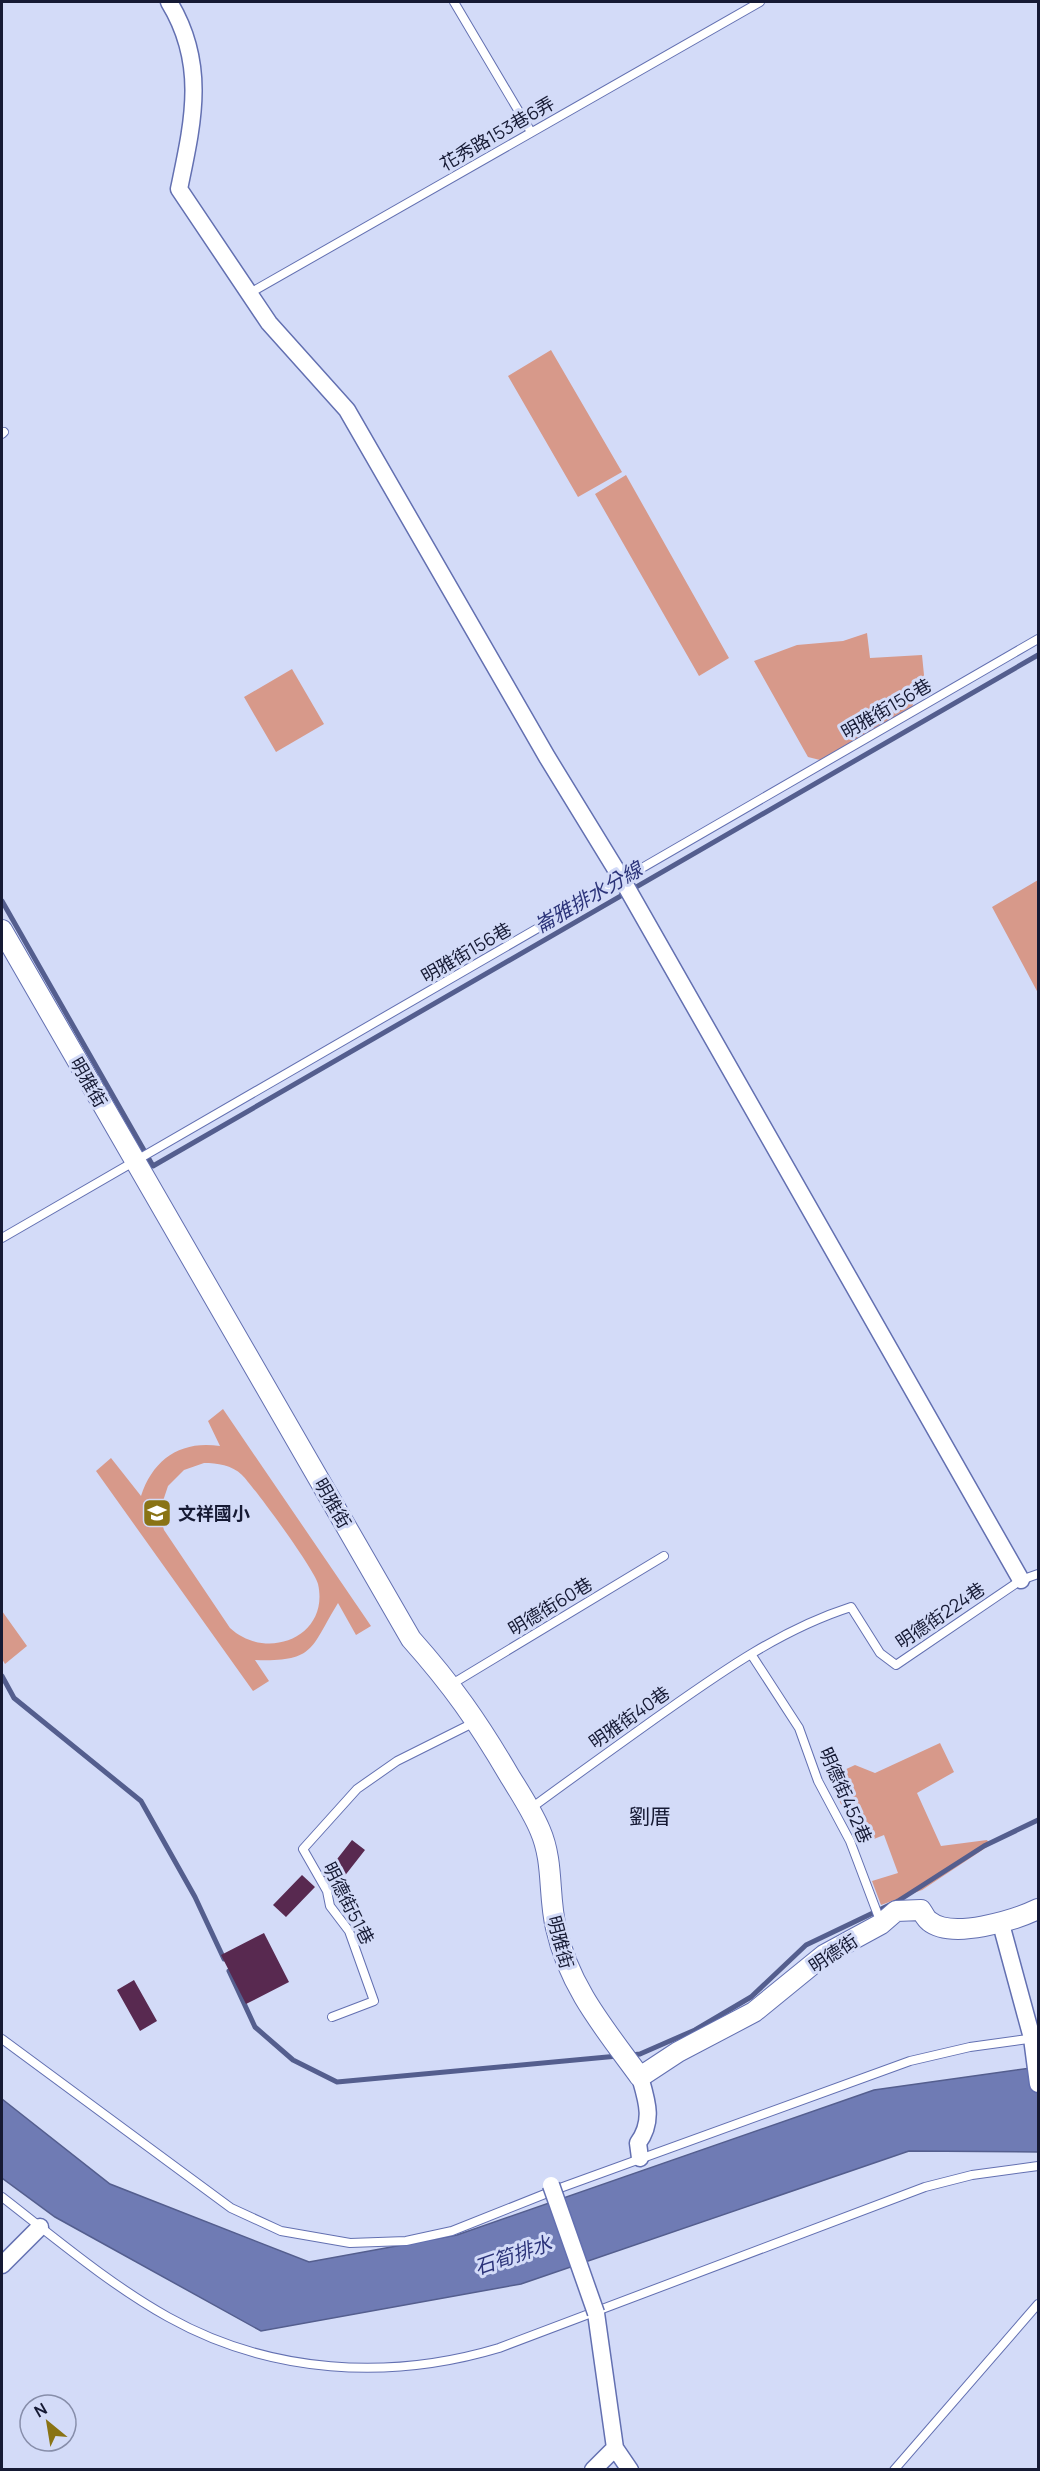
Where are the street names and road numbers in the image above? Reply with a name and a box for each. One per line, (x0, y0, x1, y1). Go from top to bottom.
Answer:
street label: 花秀路153巷6弄 (435, 90, 559, 176)
street label: 明雅街156巷 (836, 672, 936, 744)
street label: 明雅街156巷 (416, 916, 516, 988)
street label: 明雅街 (65, 1053, 113, 1111)
street label: 明雅街 (309, 1474, 357, 1532)
street label: 明德街60巷 (503, 1571, 597, 1641)
street label: 明德街224巷 (891, 1576, 989, 1654)
street label: 明雅街40巷 (584, 1680, 674, 1754)
street label: 明德街452巷 (814, 1743, 878, 1847)
street label: 明德街51巷 (318, 1858, 380, 1948)
street label: 明雅街 (542, 1913, 580, 1971)
street label: 明德街 (804, 1928, 862, 1978)

